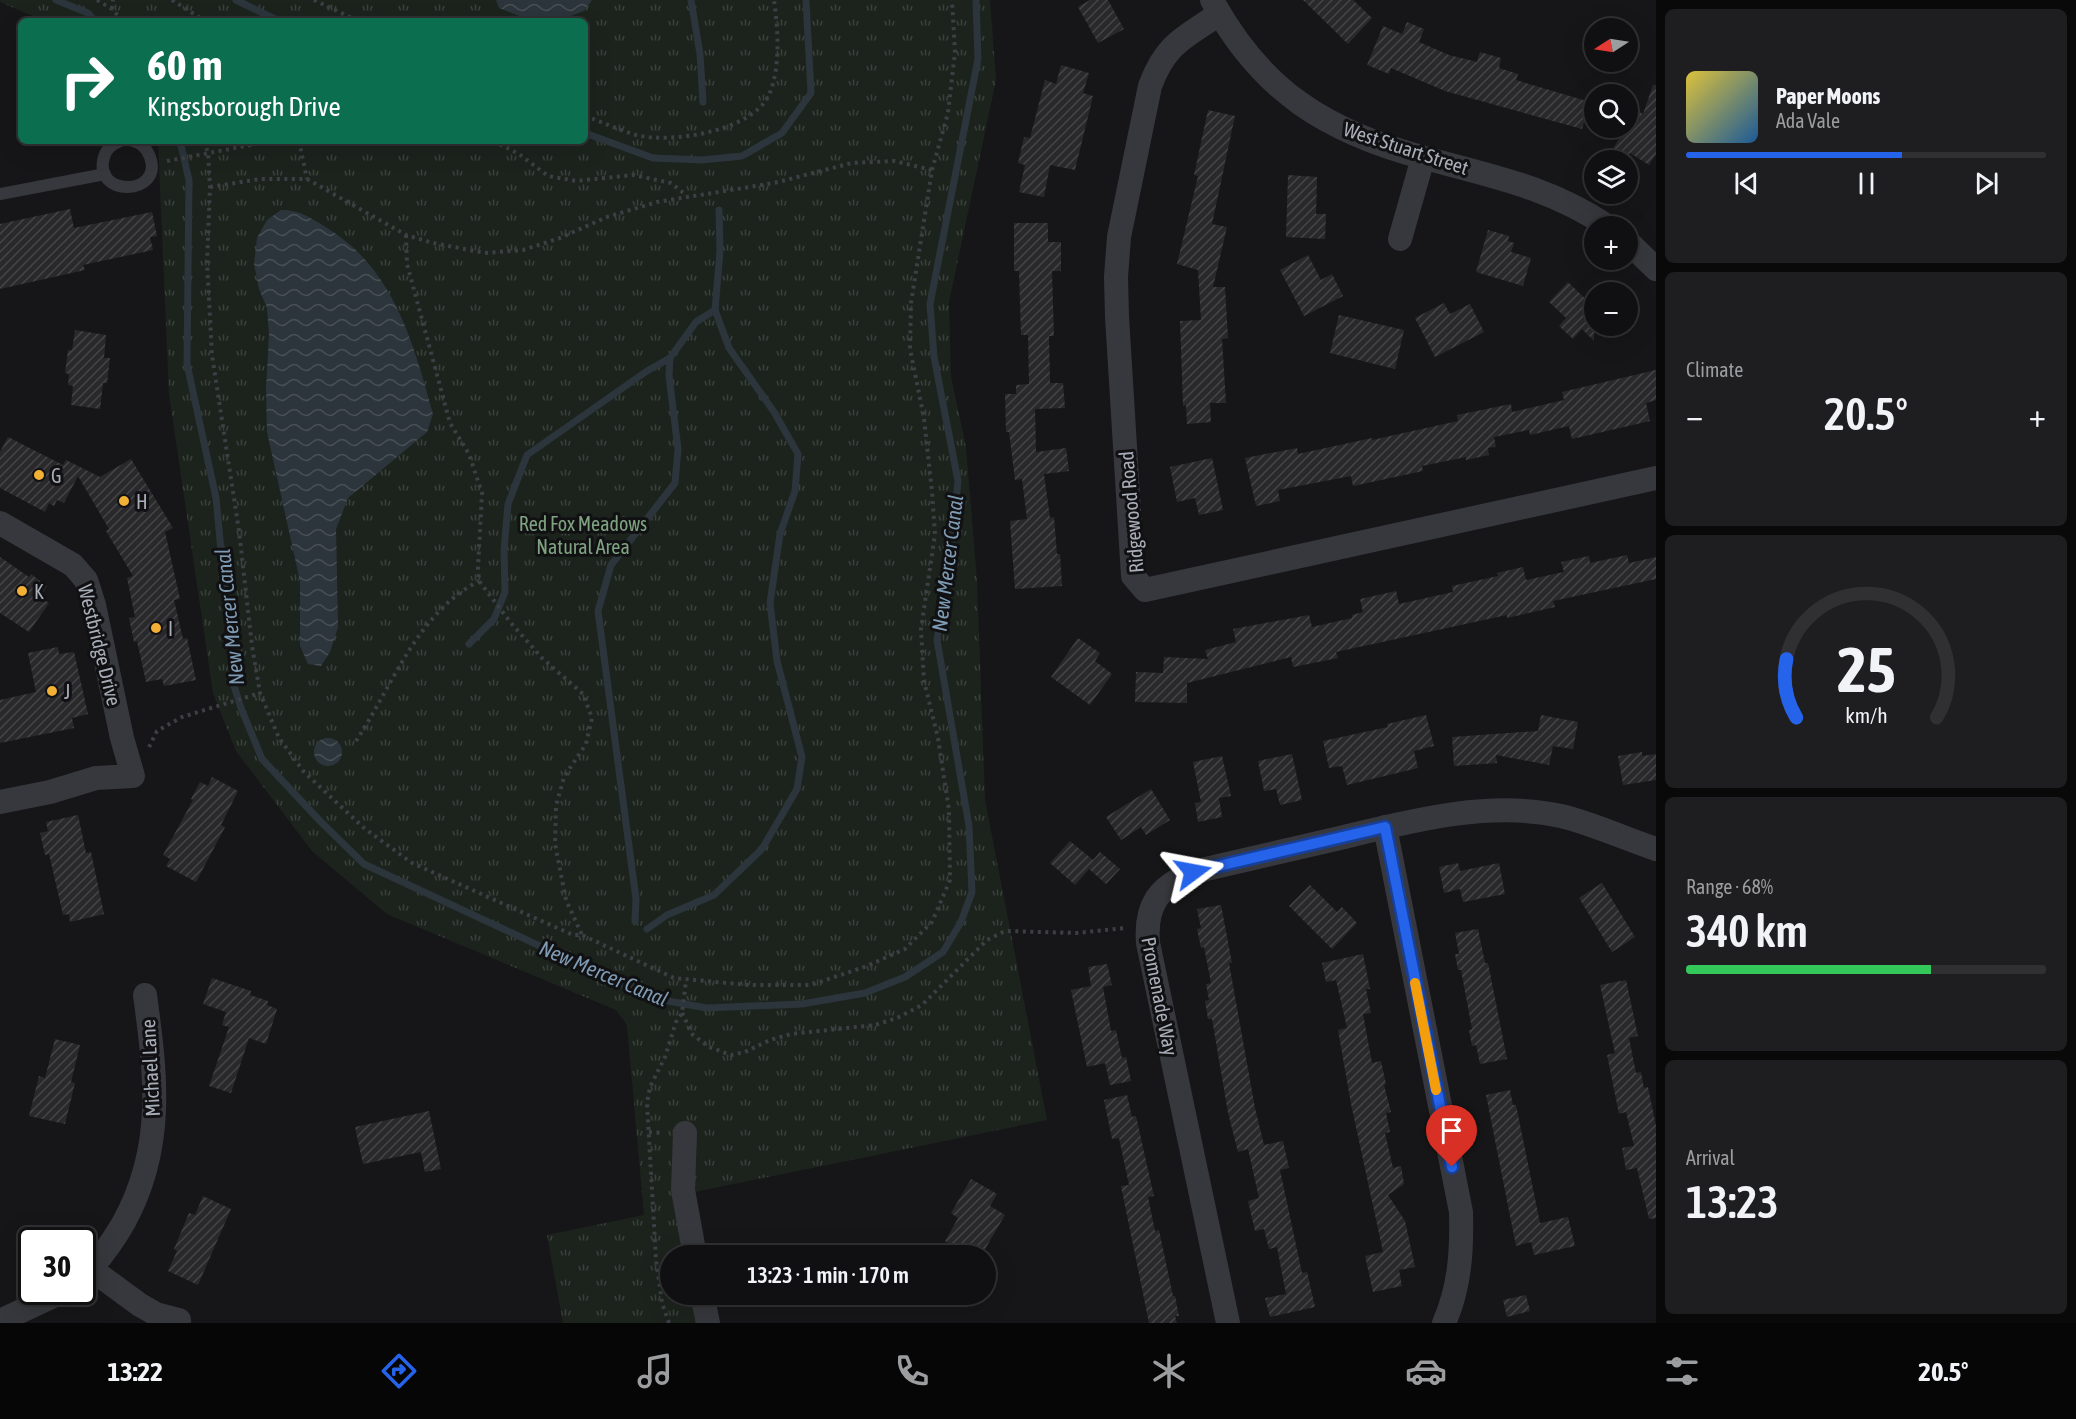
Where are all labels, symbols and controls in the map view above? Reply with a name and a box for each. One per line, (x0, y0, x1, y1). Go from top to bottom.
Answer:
north arrow (1584, 18, 1638, 72)
map controls (1584, 18, 1638, 336)
text: 60 m (147, 41, 222, 89)
icon: right (48, 42, 126, 120)
text: Paper Moons (1776, 83, 1880, 109)
button: search (1584, 84, 1638, 138)
text: Kingsborough Drive (147, 91, 341, 122)
text: Ada Vale (1776, 109, 1840, 132)
street label: West Stuart Street (1341, 117, 1471, 179)
button: layers (1584, 150, 1638, 204)
icon: previous (1730, 167, 1763, 200)
icon: pause (1850, 167, 1883, 200)
icon: next (1970, 167, 2003, 200)
button: + (1584, 216, 1638, 270)
button: − (1584, 282, 1638, 336)
text: Climate (1686, 358, 1743, 381)
text: 20.5° (1824, 388, 1908, 440)
text: − (1686, 396, 1703, 434)
text: + (2029, 396, 2046, 434)
street label: Ridgewood Road (1114, 450, 1148, 574)
place label: G (51, 464, 62, 487)
marker: G (32, 468, 46, 482)
place label: H (136, 490, 148, 513)
water label: New Mercer Canal (927, 493, 967, 633)
marker: H (117, 494, 131, 508)
park label: Red Fox Meadows Natural Area (519, 512, 647, 558)
water label: New Mercer Canal (210, 547, 248, 687)
place label: K (34, 580, 44, 603)
street label: Westbridge Drive (74, 582, 126, 708)
marker: K (15, 584, 29, 598)
place label: I (168, 617, 173, 640)
marker: I (149, 621, 163, 635)
text: 25 (1837, 635, 1895, 706)
place label: J (64, 680, 70, 703)
marker: J (45, 684, 59, 698)
text: km/h (1845, 704, 1887, 729)
position arrow (1161, 840, 1225, 904)
text: Range · 68% (1686, 875, 1773, 898)
text: 340 km (1686, 905, 1808, 957)
water label: New Mercer Canal (536, 935, 672, 1011)
street label: Promenade Way (1137, 935, 1183, 1057)
street label: Michael Lane (136, 1019, 164, 1117)
pin (1426, 1105, 1477, 1167)
icon: arrive (1435, 1114, 1468, 1147)
text: Arrival (1686, 1146, 1735, 1169)
text: 13:23 (1686, 1176, 1779, 1228)
speed limit sign: 30 (18, 1227, 96, 1305)
text: 13:23 · 1 min · 170 m (747, 1262, 909, 1288)
icon: directions (378, 1350, 420, 1392)
icon: music (634, 1350, 676, 1392)
icon: phone (891, 1350, 933, 1392)
icon: climate (1148, 1350, 1190, 1392)
icon: car (1405, 1350, 1447, 1392)
icon: filters (1661, 1350, 1703, 1392)
text: 13:22 (107, 1356, 163, 1387)
text: 20.5° (1918, 1356, 1969, 1387)

